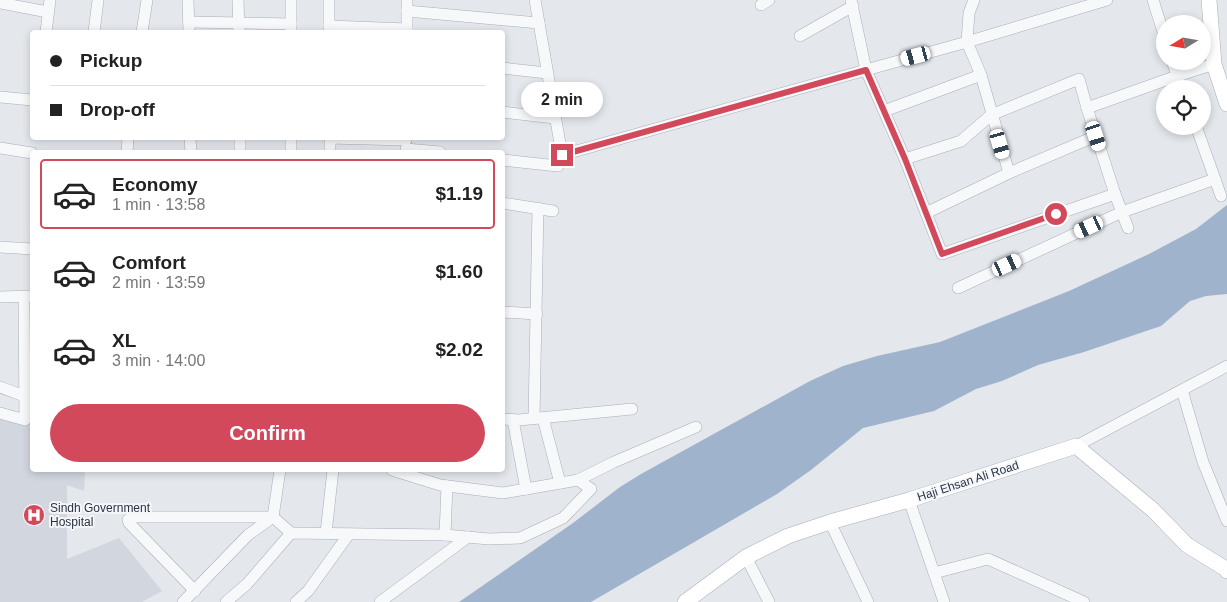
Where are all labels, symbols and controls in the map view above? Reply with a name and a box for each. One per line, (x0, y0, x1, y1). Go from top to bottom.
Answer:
north arrow (1156, 15, 1211, 70)
map controls (1156, 15, 1211, 135)
car (899, 45, 932, 67)
text: Pickup (80, 50, 142, 71)
button: locate (1156, 80, 1211, 135)
callout: 2 min (521, 82, 603, 118)
text: 2 min (541, 91, 583, 108)
text: Drop-off (80, 99, 155, 120)
car (1084, 119, 1107, 153)
car (988, 128, 1011, 160)
route end (551, 144, 573, 166)
icon: car (52, 172, 97, 217)
text: Economy (112, 174, 198, 195)
text: $1.19 (435, 183, 483, 204)
text: 1 min · 13:58 (112, 196, 205, 213)
route start (1045, 203, 1067, 225)
car (1072, 214, 1105, 240)
icon: car (52, 250, 97, 295)
text: Comfort (112, 252, 186, 273)
car (990, 252, 1023, 278)
text: $1.60 (435, 261, 483, 282)
text: 2 min · 13:59 (112, 274, 205, 291)
icon: car (52, 328, 97, 373)
text: XL (112, 330, 136, 351)
text: $2.02 (435, 339, 483, 360)
text: 3 min · 14:00 (112, 352, 205, 369)
button: Confirm (50, 404, 485, 462)
street label: Haji Ehsan Ali Road (915, 458, 1021, 504)
place label: Sindh Government Hospital (50, 501, 151, 529)
hospital icon: Sindh Government Hospital (22, 503, 46, 527)

